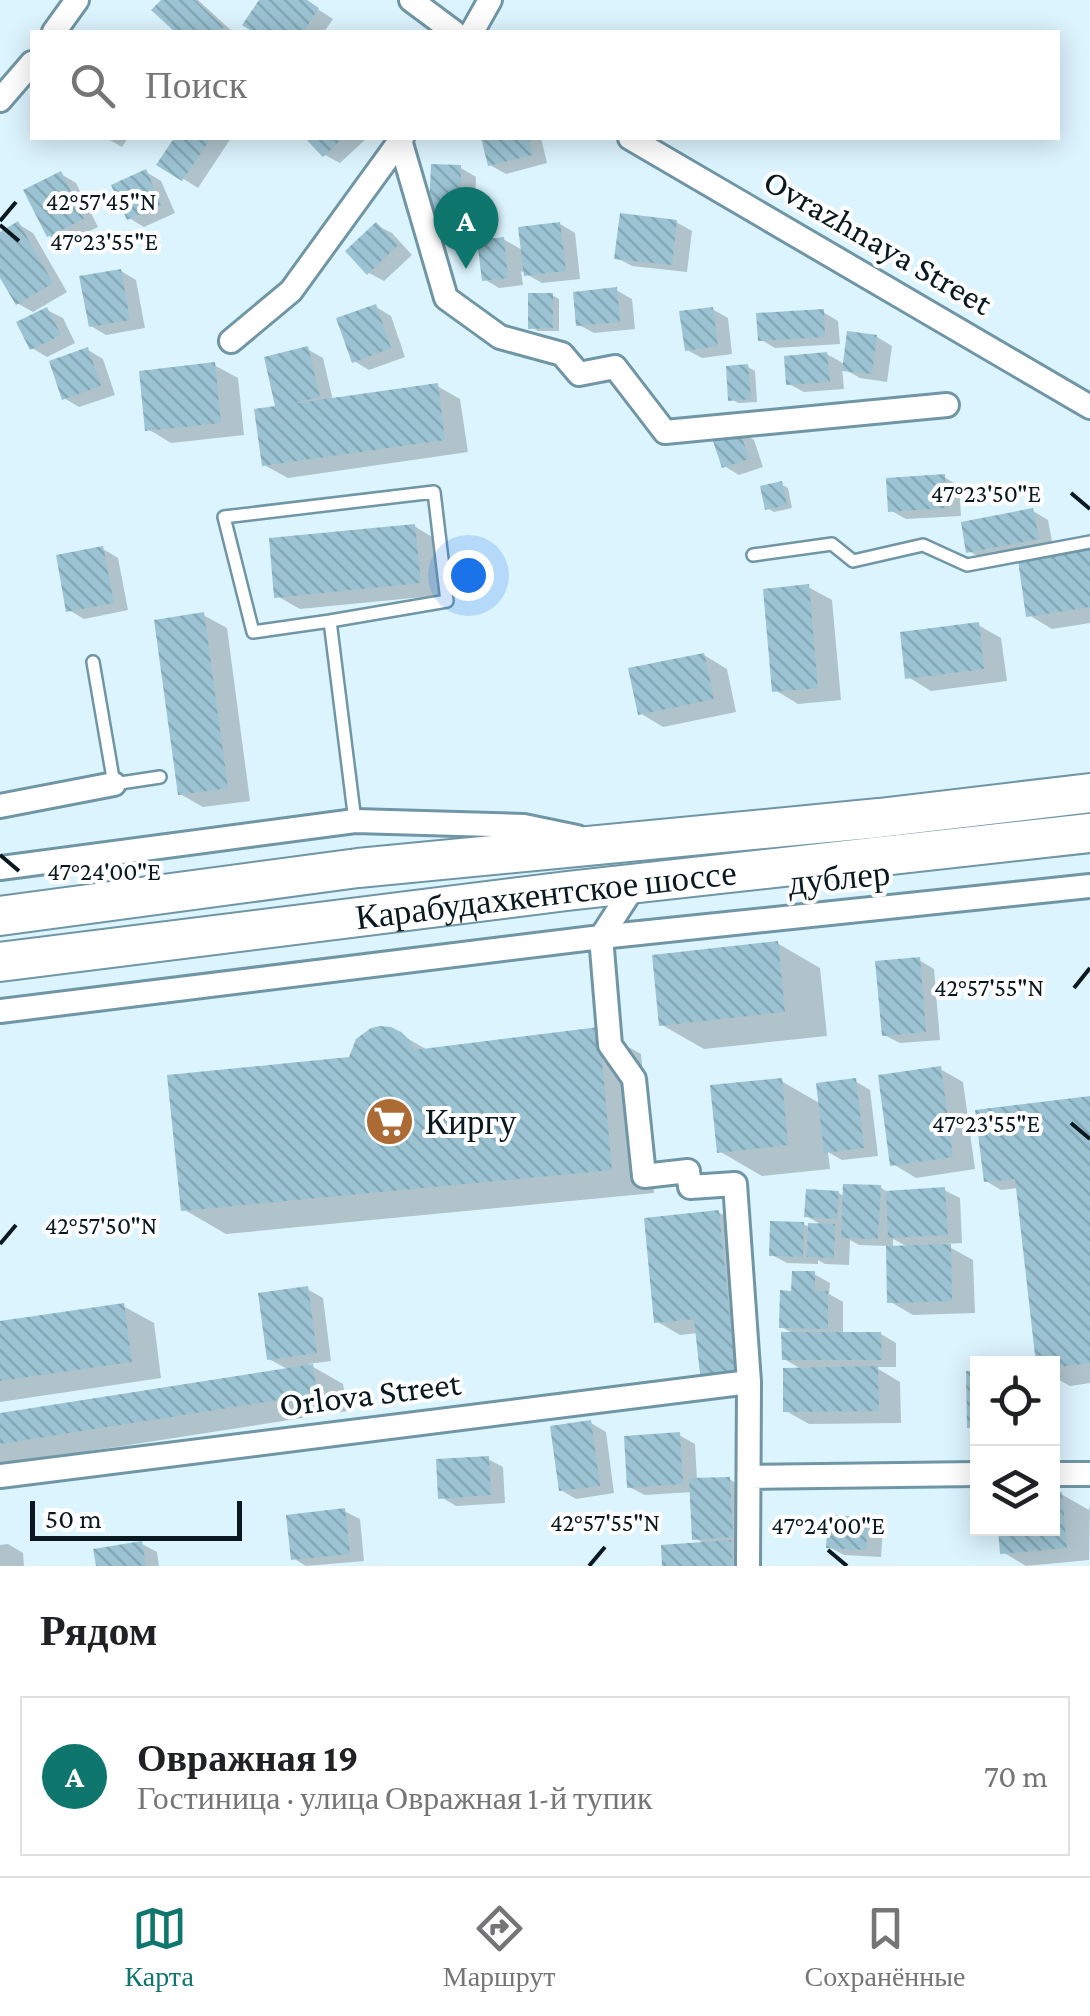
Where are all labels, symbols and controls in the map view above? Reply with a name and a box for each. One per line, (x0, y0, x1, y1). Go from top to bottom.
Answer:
search box (30, 30, 1060, 140)
icon: search (65, 58, 120, 113)
text: Поиск (145, 64, 247, 106)
street label: Ovrazhnaya Street (757, 161, 999, 323)
pin: A (434, 186, 498, 269)
text: 42°57'45"N (46, 188, 156, 215)
text: 47°23'55"E (50, 228, 158, 255)
text: 47°23'50"E (931, 480, 1041, 507)
your location (443, 550, 494, 601)
street label: Карабудахкентское шоссе (353, 853, 738, 937)
street label: дублер (786, 853, 892, 903)
text: 47°24'00"E (47, 858, 161, 885)
text: 42°57'55"N (934, 974, 1044, 1001)
supermarket icon: Киргу (364, 1096, 416, 1148)
place label: Киргу (425, 1103, 517, 1142)
text: 47°23'55"E (932, 1110, 1040, 1137)
text: 42°57'50"N (45, 1212, 157, 1239)
map controls (970, 1356, 1060, 1536)
button: locate (970, 1356, 1060, 1446)
street label: Orlova Street (277, 1363, 463, 1424)
button: layers (970, 1446, 1060, 1536)
scale bar (30, 1496, 242, 1540)
text: 50 m (45, 1503, 102, 1534)
text: 42°57'55"N (550, 1509, 660, 1536)
text: 47°24'00"E (771, 1512, 885, 1539)
text: Рядом (40, 1607, 157, 1654)
text: Овражная 19 (137, 1737, 359, 1779)
text: A (65, 1758, 84, 1794)
text: 70 m (984, 1758, 1048, 1794)
text: Гостиница · улица Овражная 1-й тупик (137, 1780, 652, 1816)
tab: Карта (124, 1901, 194, 1993)
tab: Маршрут (443, 1901, 556, 1993)
tab: Сохранённые (804, 1901, 966, 1993)

